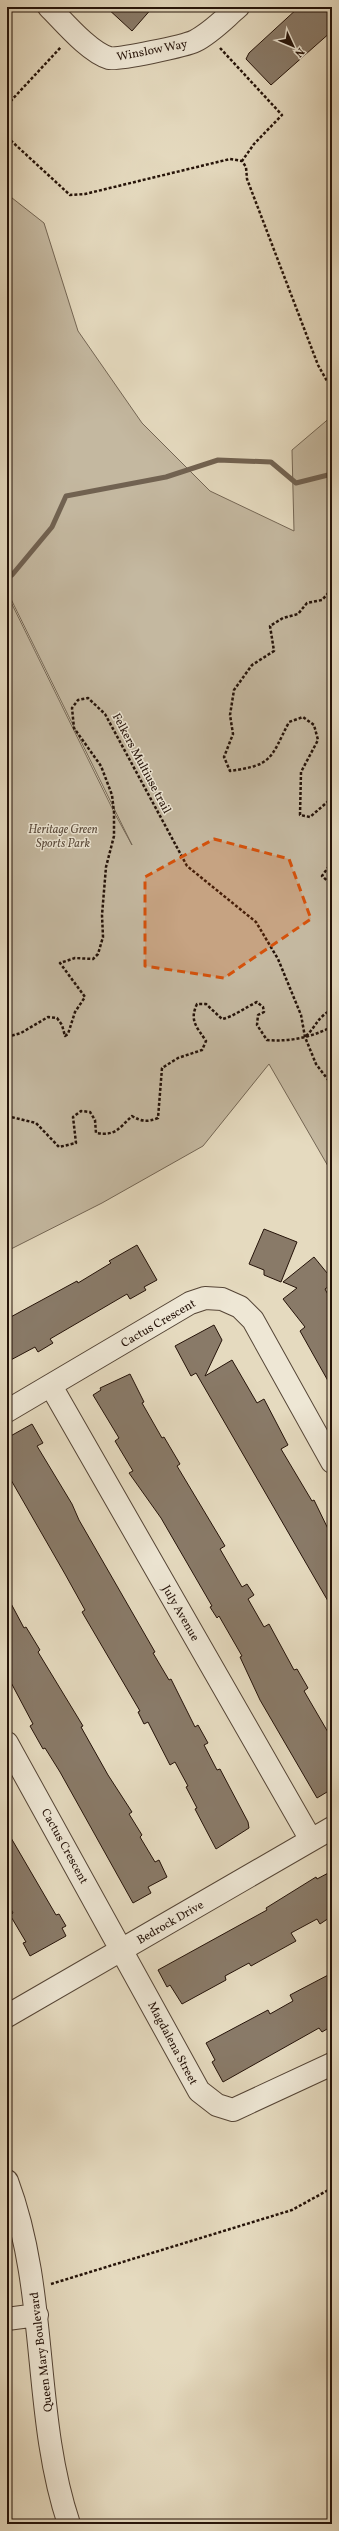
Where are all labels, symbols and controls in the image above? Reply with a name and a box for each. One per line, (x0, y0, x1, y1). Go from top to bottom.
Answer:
north arrow (273, 26, 313, 66)
street label: Winslow Way (115, 36, 189, 66)
text: N (291, 44, 307, 60)
street label: Felkers Multiuse trail (108, 710, 175, 817)
park label: Heritage Green Sports Park (28, 822, 98, 852)
street label: Cactus Crescent (118, 1296, 199, 1352)
street label: July Avenue (158, 1583, 203, 1645)
street label: Cactus Crescent (37, 1806, 91, 1887)
street label: Bedrock Drive (134, 1897, 207, 1948)
street label: Magdalena Street (143, 1999, 201, 2088)
street label: Queen Mary Boulevard (27, 2291, 57, 2413)

